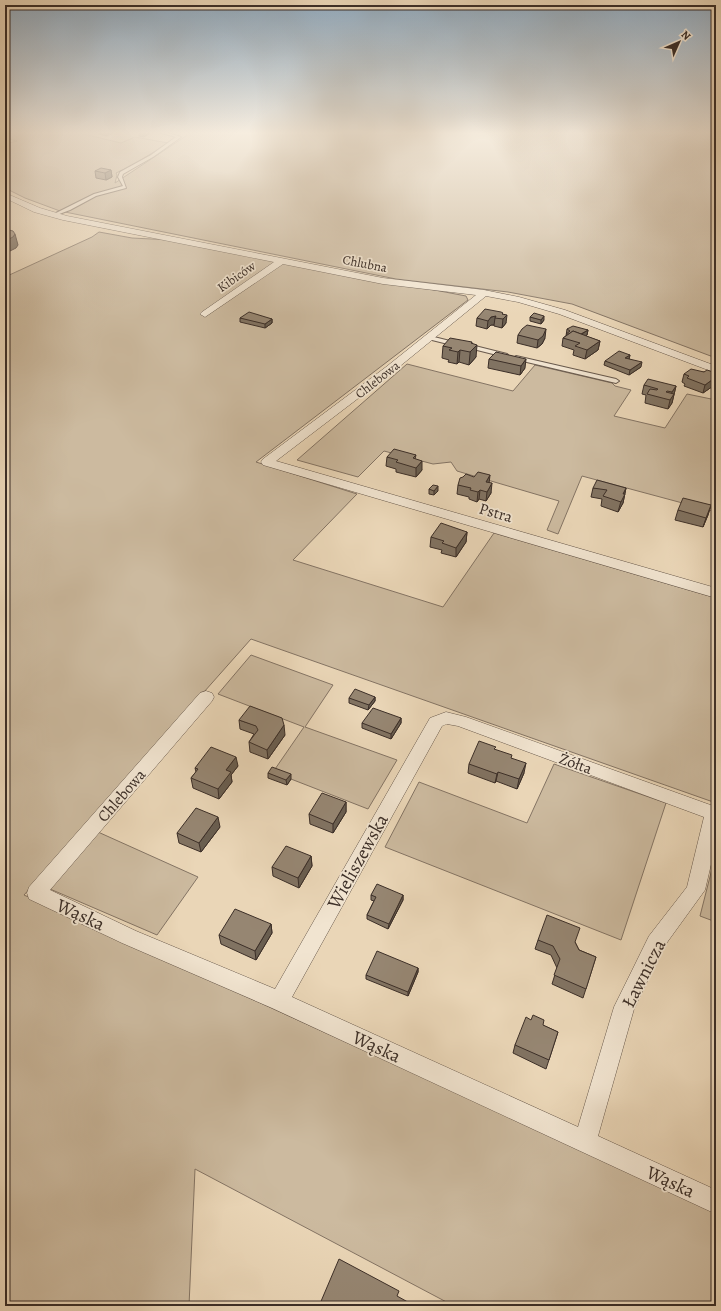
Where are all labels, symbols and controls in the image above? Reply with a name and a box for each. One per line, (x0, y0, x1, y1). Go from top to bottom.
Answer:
north arrow (659, 22, 699, 62)
text: N (678, 27, 694, 43)
street label: Chlubna (341, 251, 389, 276)
street label: Kibiców (214, 257, 259, 296)
street label: Chlebowa (352, 357, 403, 402)
street label: Pstra (476, 498, 516, 528)
street label: Żółta (556, 748, 596, 780)
street label: Chlebowa (92, 764, 151, 827)
street label: Wieliszewska (321, 809, 395, 914)
street label: Wąska (51, 892, 109, 937)
street label: Ławnicza (616, 935, 672, 1012)
street label: Wąska (347, 1024, 405, 1069)
street label: Wąska (641, 1159, 699, 1204)

